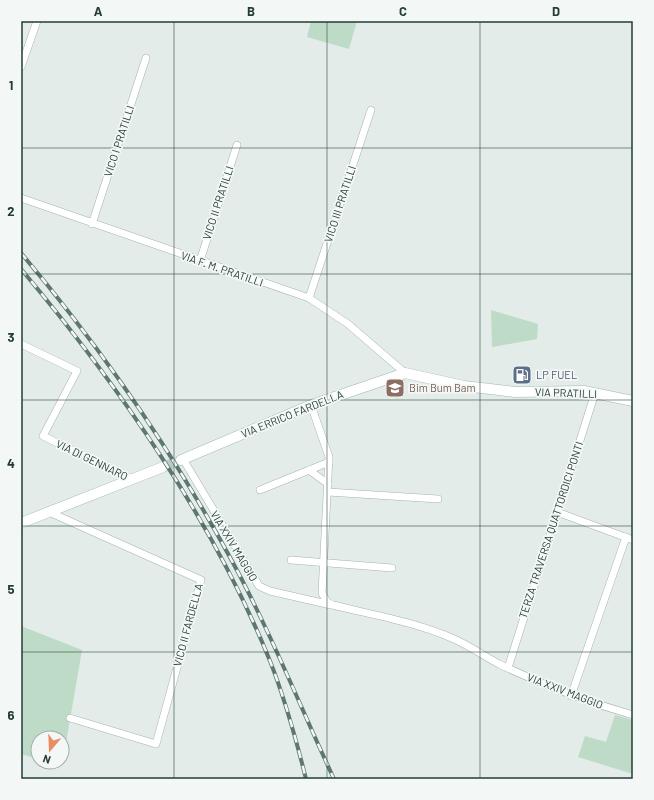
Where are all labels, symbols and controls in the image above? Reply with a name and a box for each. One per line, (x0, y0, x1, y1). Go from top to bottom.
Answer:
text: A (94, 3, 103, 19)
text: B (247, 3, 255, 19)
text: C (399, 3, 407, 19)
text: D (552, 3, 560, 19)
text: 1 (9, 77, 13, 93)
street label: VICO I PRATILLI (101, 104, 136, 178)
street label: VICO II PRATILLI (199, 164, 236, 241)
street label: VICO III PRATILLI (321, 164, 358, 244)
text: 2 (7, 203, 15, 219)
street label: VIA F. M. PRATILLI (179, 248, 265, 289)
text: 3 (7, 329, 15, 345)
fuel station icon: LP FUEL (511, 364, 533, 386)
place label: LP FUEL (536, 368, 577, 381)
school or university icon: Bim Bum Bam (384, 377, 406, 399)
place label: Bim Bum Bam (409, 381, 475, 394)
street label: VIA PRATILLI (535, 385, 597, 400)
street label: VIA ERRICO FARDELLA (239, 387, 345, 440)
street label: VIA DI GENNARO (54, 437, 130, 483)
street label: TERZA TRAVERSA QUATTORDICI PONTI (516, 440, 585, 620)
text: 4 (7, 455, 15, 471)
street label: VIA XXIV MAGGIO (208, 508, 261, 584)
text: 5 (7, 581, 15, 597)
street label: VICO II FARDELLA (170, 582, 205, 668)
street label: VIA XXIV MAGGIO (525, 670, 605, 711)
text: 6 (8, 707, 15, 723)
north arrow (30, 730, 70, 770)
text: N (41, 753, 52, 767)

